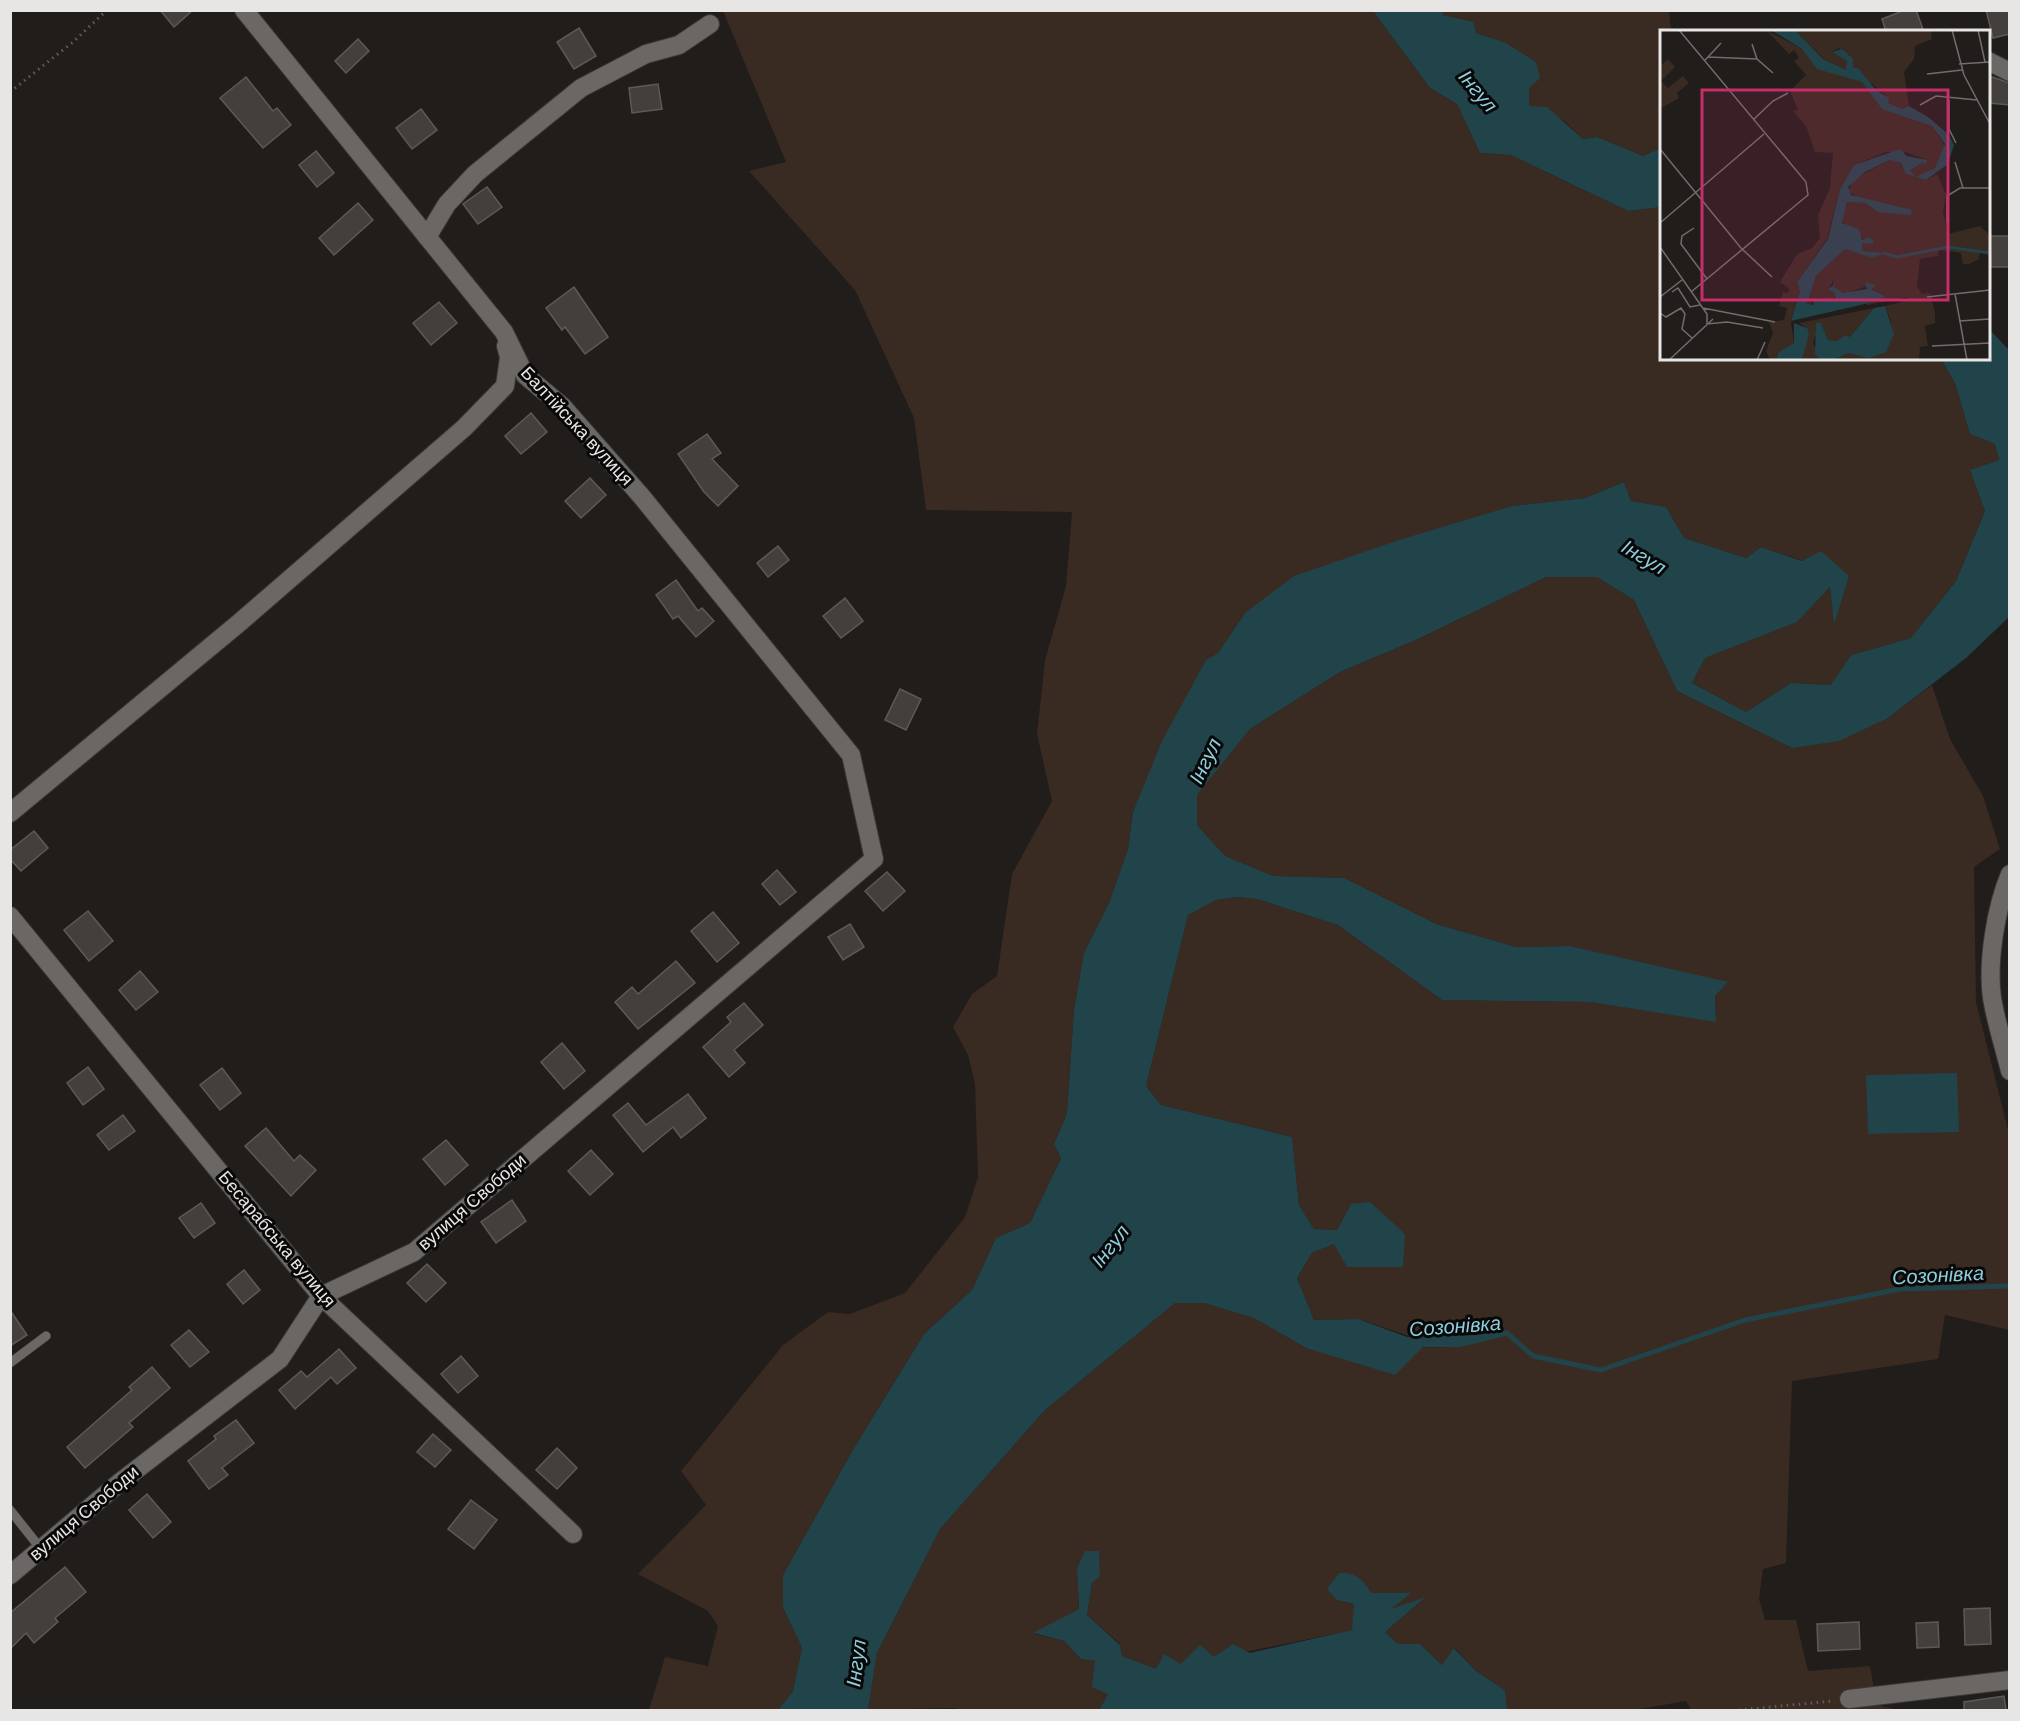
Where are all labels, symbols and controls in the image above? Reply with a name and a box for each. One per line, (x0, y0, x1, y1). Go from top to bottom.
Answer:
inset map (1660, 30, 1990, 360)
water label: Інгул (1454, 66, 1502, 116)
street label: Балтійська вулиця (517, 363, 637, 489)
water label: Інгул (1618, 535, 1670, 579)
water label: Інгул (1185, 735, 1225, 787)
street label: вулиця Свободи (414, 1150, 530, 1254)
street label: Бесарабська вулиця (214, 1167, 340, 1311)
water label: Інгул (1087, 1221, 1133, 1271)
water label: Созонівка (1891, 1262, 1985, 1288)
water label: Созонівка (1408, 1312, 1502, 1340)
street label: вулиця Свободи (25, 1462, 143, 1564)
water label: Інгул (842, 1638, 870, 1688)

